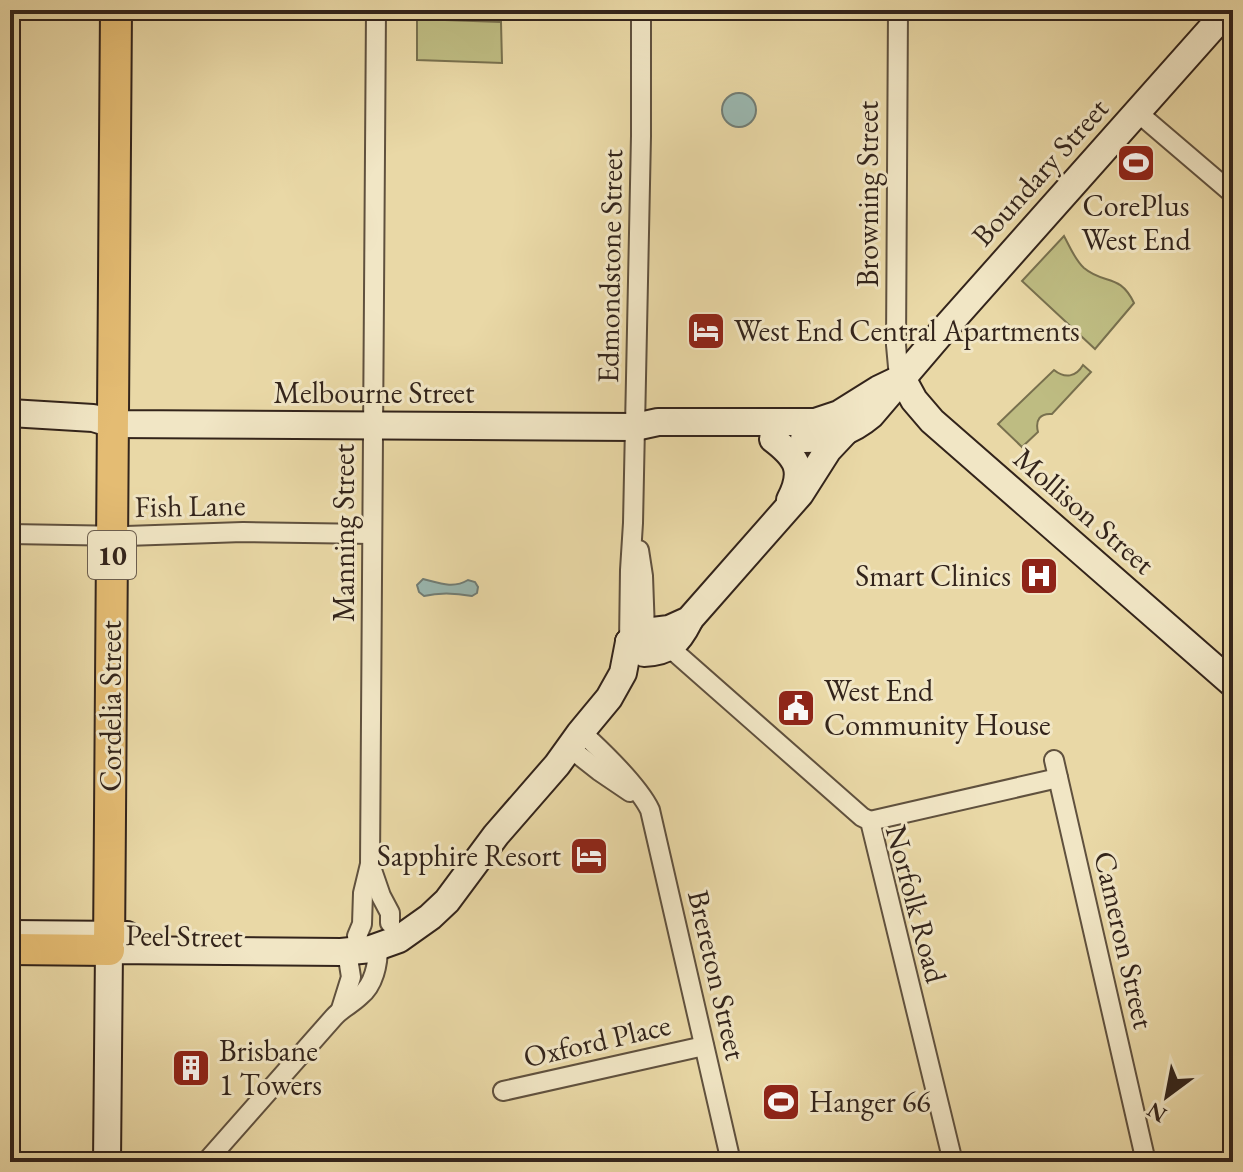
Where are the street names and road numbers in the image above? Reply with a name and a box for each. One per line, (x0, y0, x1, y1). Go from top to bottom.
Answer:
street label: Boundary Street (963, 89, 1117, 254)
street label: Browning Street (848, 100, 887, 287)
street label: Edmondstone Street (588, 148, 631, 383)
street label: Melbourne Street (274, 373, 475, 412)
street label: Mollison Street (1006, 439, 1164, 583)
street label: Manning Street (324, 443, 363, 622)
street label: Fish Lane (134, 485, 246, 526)
road number: 10 (88, 531, 136, 579)
street label: Cordelia Street (91, 620, 130, 792)
street label: Norfolk Road (877, 821, 956, 988)
street label: Cameron Street (1085, 847, 1164, 1033)
street label: Brereton Street (679, 886, 756, 1064)
street label: Peel Street (125, 915, 244, 956)
street label: Oxford Place (520, 1005, 674, 1076)

